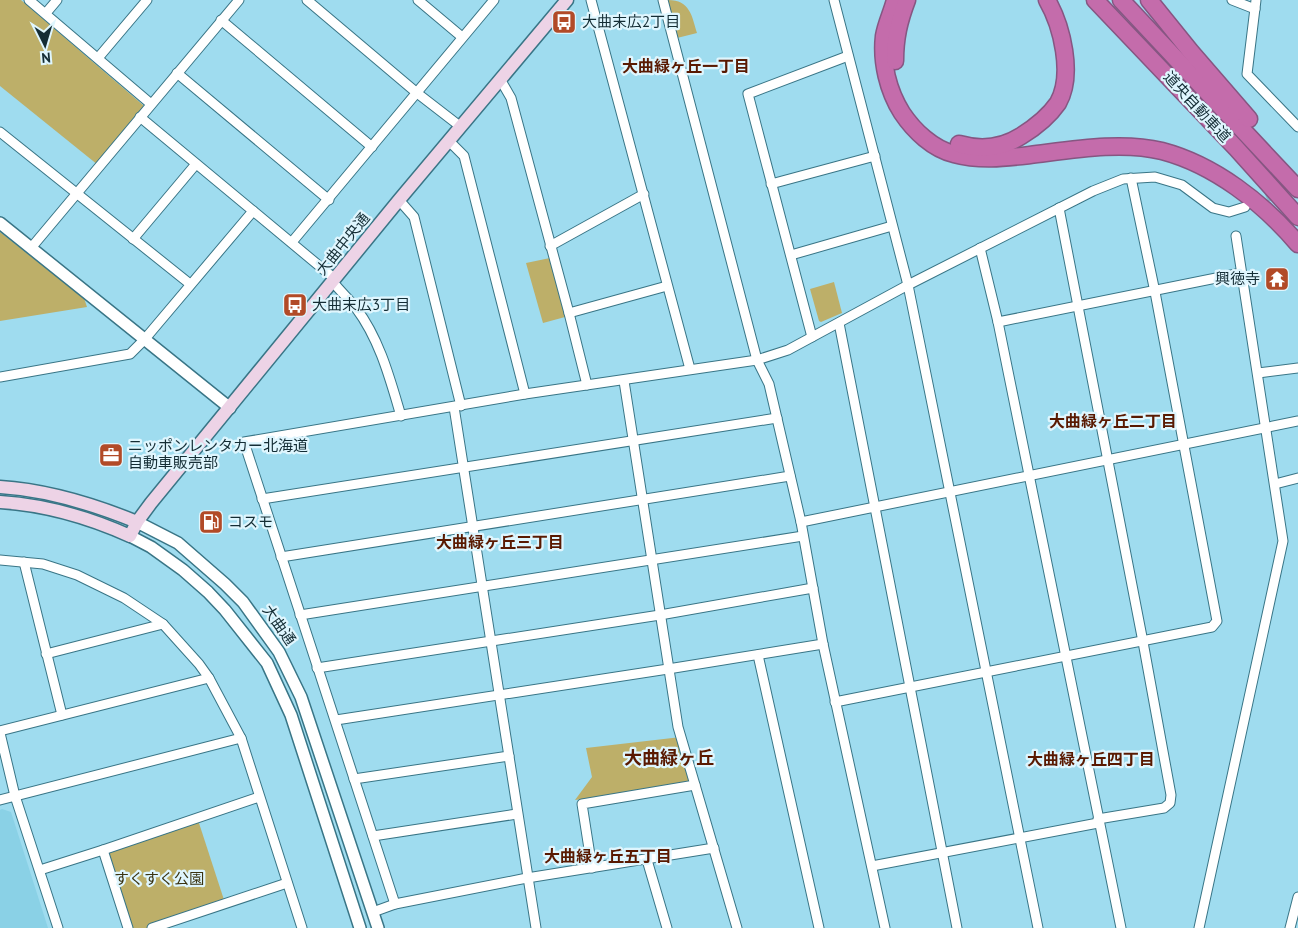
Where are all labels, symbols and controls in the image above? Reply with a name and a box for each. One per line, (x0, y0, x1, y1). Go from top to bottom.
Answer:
bus stop icon: 大曲末広2丁目 (551, 9, 577, 35)
place label: 大曲末広2丁目 (582, 12, 680, 31)
north arrow (20, 20, 70, 70)
text: N (41, 49, 52, 67)
district label: 大曲緑ヶ丘一丁目 (622, 56, 750, 76)
street label: 道央自動車道 (1160, 67, 1235, 146)
street label: 大曲中央通 (312, 209, 374, 279)
temple icon: 興徳寺 (1264, 266, 1290, 292)
place label: 興徳寺 (1215, 269, 1260, 288)
bus stop icon: 大曲末広3丁目 (282, 292, 308, 318)
place label: 大曲末広3丁目 (312, 295, 410, 314)
district label: 大曲緑ヶ丘二丁目 (1049, 411, 1177, 431)
place label: ニッポンレンタカー北海道 自動車販売部 (128, 436, 308, 472)
office icon: ニッポンレンタカー北海道 自動車販売部 (98, 442, 124, 468)
fuel station icon: コスモ (198, 509, 224, 535)
place label: コスモ (228, 512, 273, 531)
district label: 大曲緑ヶ丘三丁目 (436, 532, 564, 552)
street label: 大曲通 (259, 601, 300, 649)
district label: 大曲緑ヶ丘 (624, 746, 714, 769)
district label: 大曲緑ヶ丘四丁目 (1027, 749, 1155, 769)
district label: 大曲緑ヶ丘五丁目 (544, 846, 672, 866)
park label: すくすく公園 (114, 869, 204, 888)

